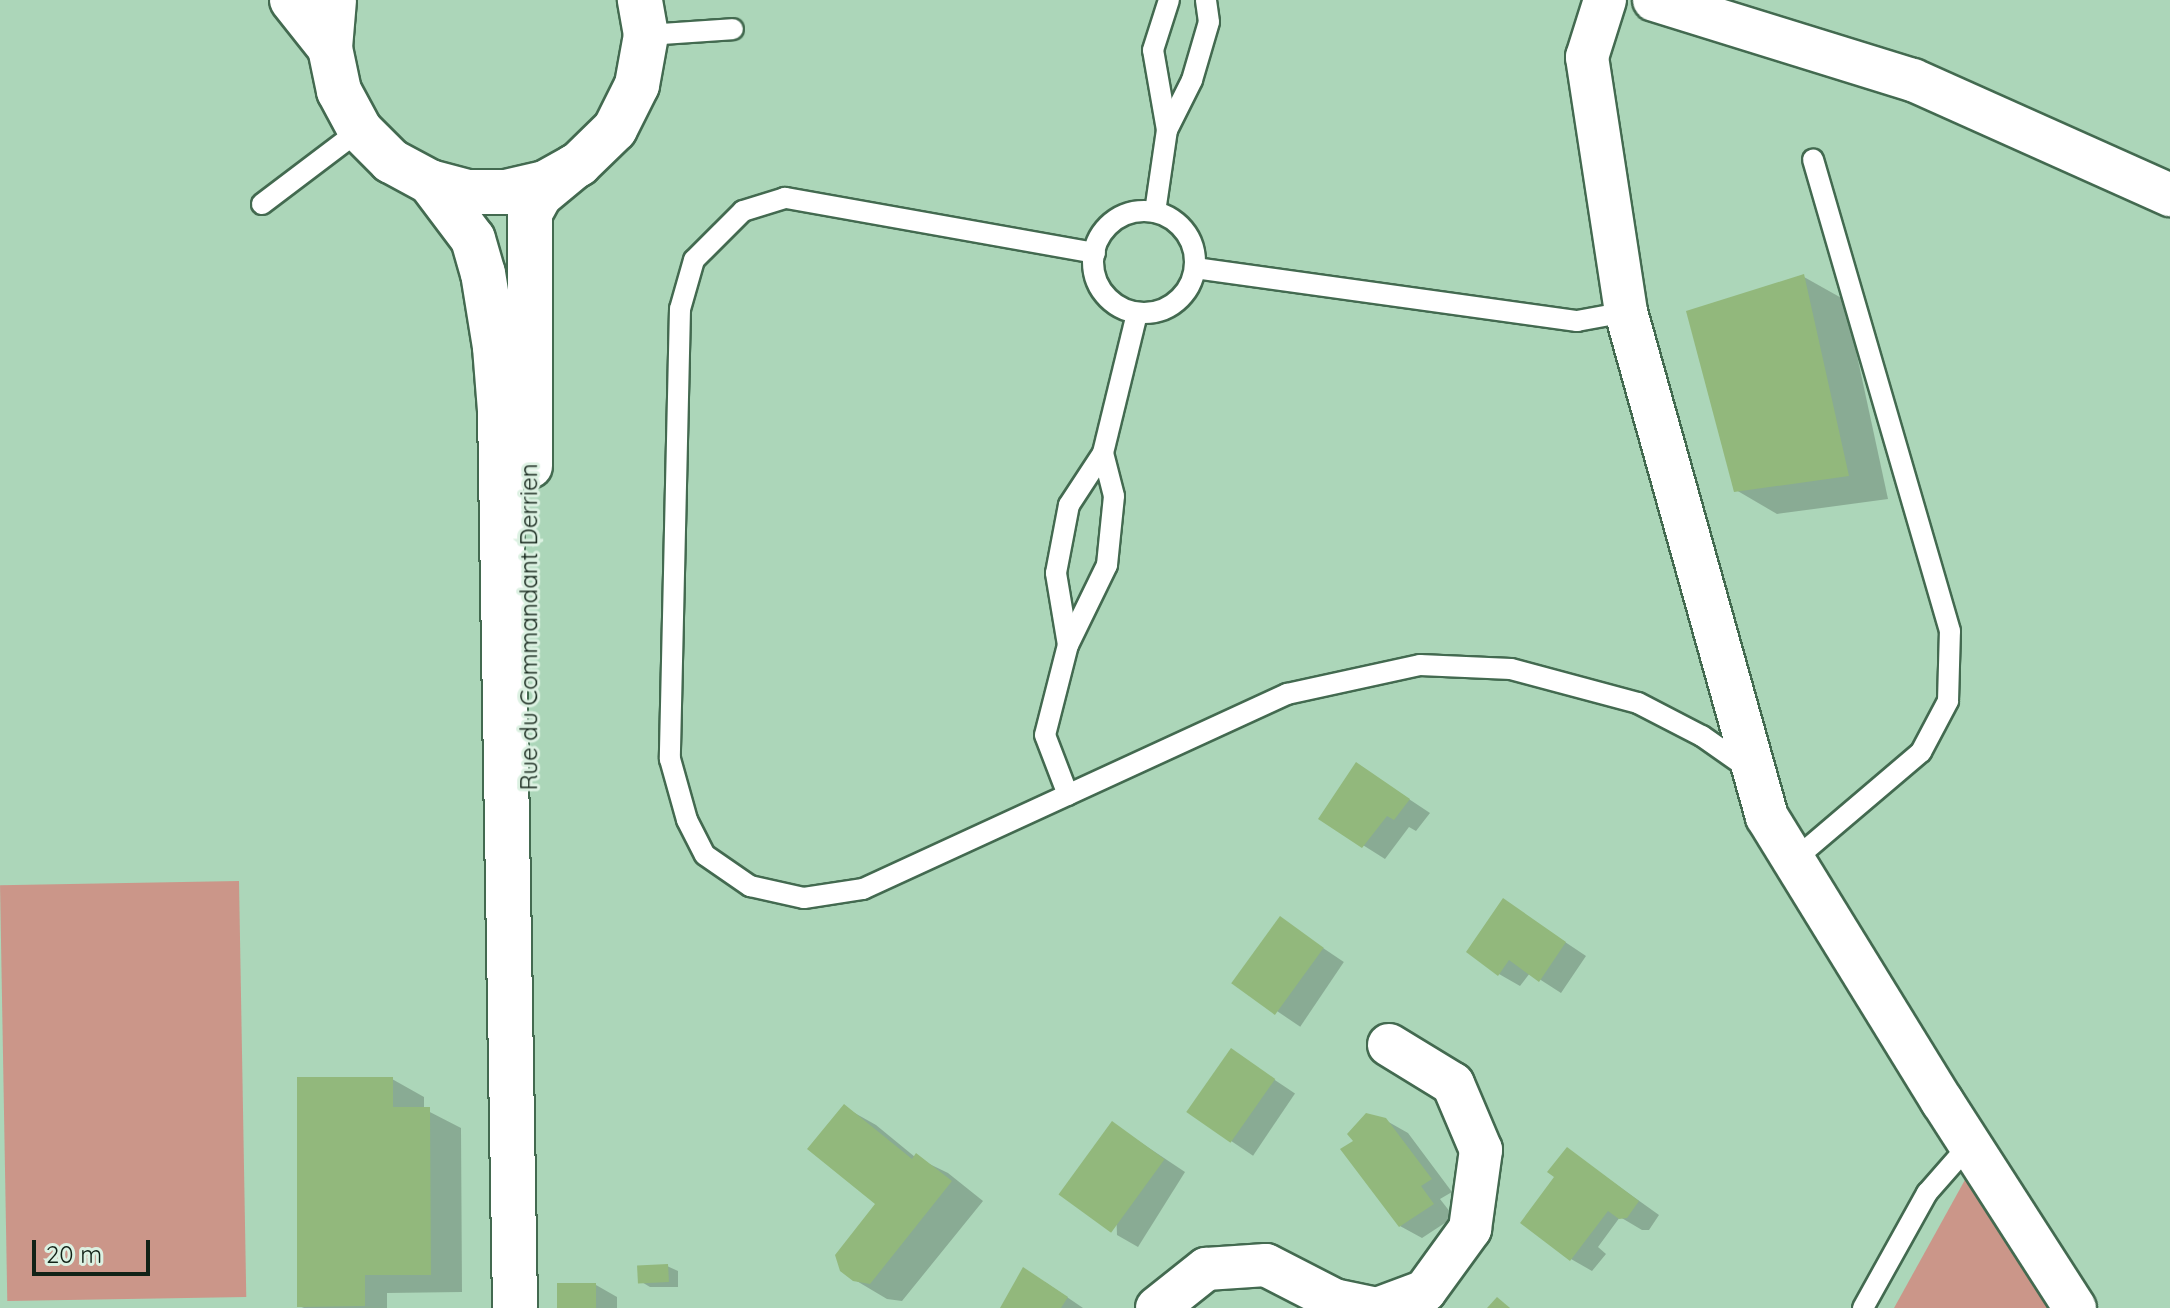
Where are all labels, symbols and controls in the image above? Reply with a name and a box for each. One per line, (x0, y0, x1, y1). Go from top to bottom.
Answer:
street label: Rue du Commandant Derrien (515, 464, 543, 790)
scale bar (36, 1224, 154, 1274)
text: 20 m (46, 1239, 102, 1269)

